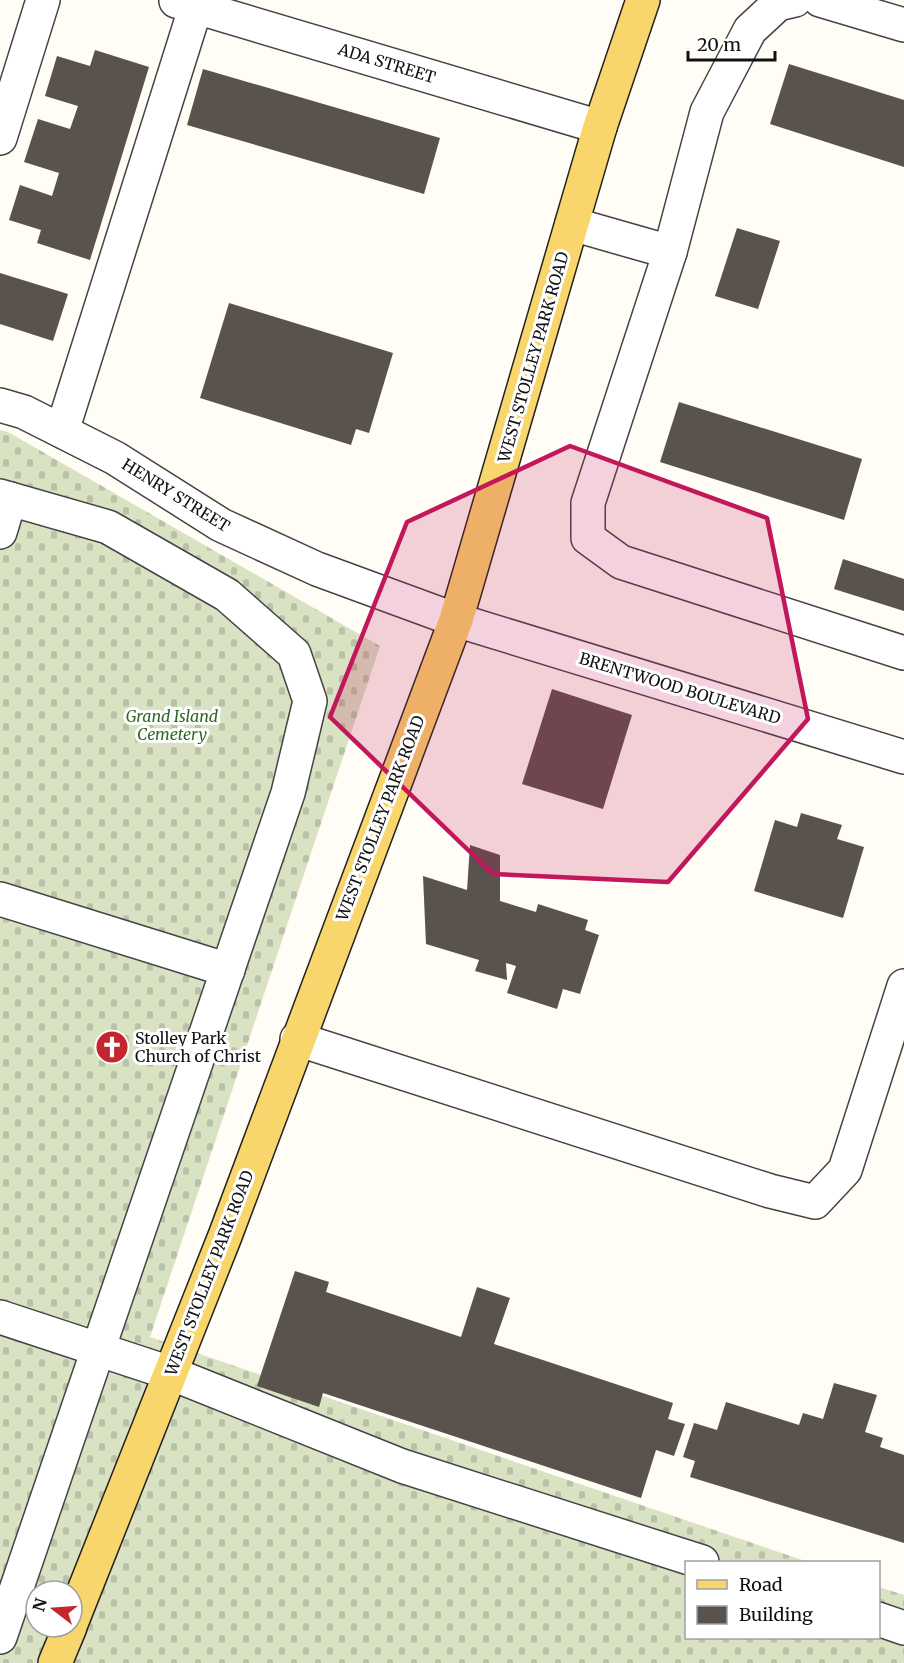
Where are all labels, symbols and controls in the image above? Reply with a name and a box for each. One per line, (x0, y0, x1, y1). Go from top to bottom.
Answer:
scale bar (688, 24, 775, 62)
text: 20 m (697, 33, 741, 56)
street label: ADA STREET (335, 38, 438, 87)
street label: WEST STOLLEY PARK ROAD (493, 249, 573, 466)
street label: HENRY STREET (118, 454, 234, 536)
street label: BRENTWOOD BOULEVARD (577, 648, 783, 728)
park label: Grand Island Cemetery (126, 706, 219, 744)
street label: WEST STOLLEY PARK ROAD (331, 712, 428, 924)
place label: Stolley Park Church of Christ (135, 1028, 262, 1066)
church icon: Stolley Park Church of Christ (94, 1029, 130, 1065)
street label: WEST STOLLEY PARK ROAD (160, 1167, 257, 1379)
legend (685, 1561, 880, 1639)
text: Road (739, 1573, 783, 1596)
north arrow (24, 1579, 84, 1639)
text: N (28, 1595, 51, 1614)
text: Building (739, 1603, 813, 1626)

